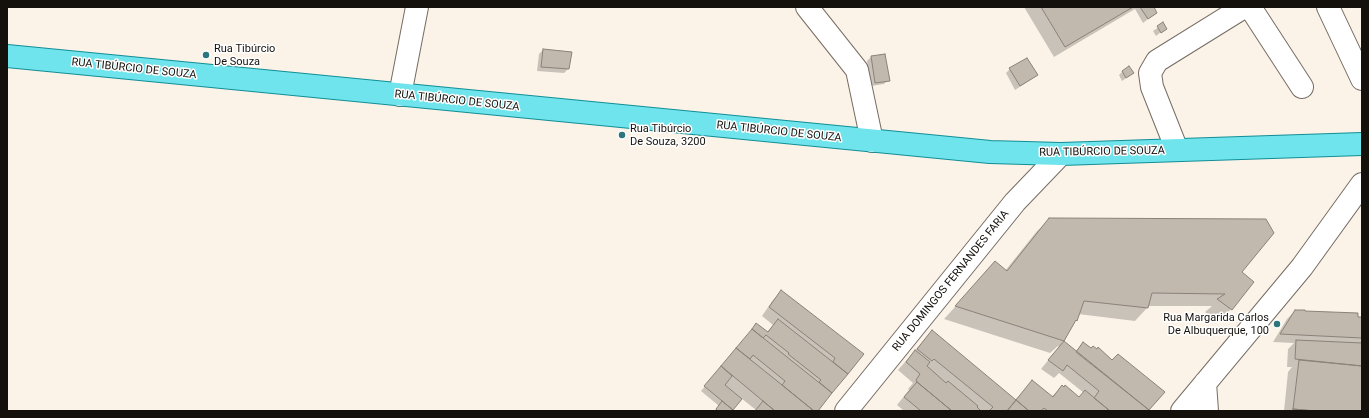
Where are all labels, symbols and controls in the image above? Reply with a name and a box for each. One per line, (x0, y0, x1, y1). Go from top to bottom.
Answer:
place label: Rua Tibúrcio De Souza (214, 42, 275, 68)
marker: Rua Tibúrcio De Souza (201, 50, 211, 60)
street label: RUA TIBÚRCIO DE SOUZA (71, 56, 197, 82)
street label: RUA TIBÚRCIO DE SOUZA (394, 88, 520, 114)
street label: RUA TIBÚRCIO DE SOUZA (716, 119, 842, 145)
place label: Rua Tibúrcio De Souza, 3200 (630, 122, 706, 148)
marker: Rua Tibúrcio De Souza, 3200 (617, 130, 627, 140)
street label: RUA TIBÚRCIO DE SOUZA (1039, 144, 1165, 160)
street label: RUA DOMINGOS FERNANDES FARIA (890, 208, 1012, 354)
place label: Rua Margarida Carlos De Albuquerque, 100 (1163, 311, 1269, 337)
marker: Rua Margarida Carlos De Albuquerque, 100 (1272, 319, 1282, 329)

